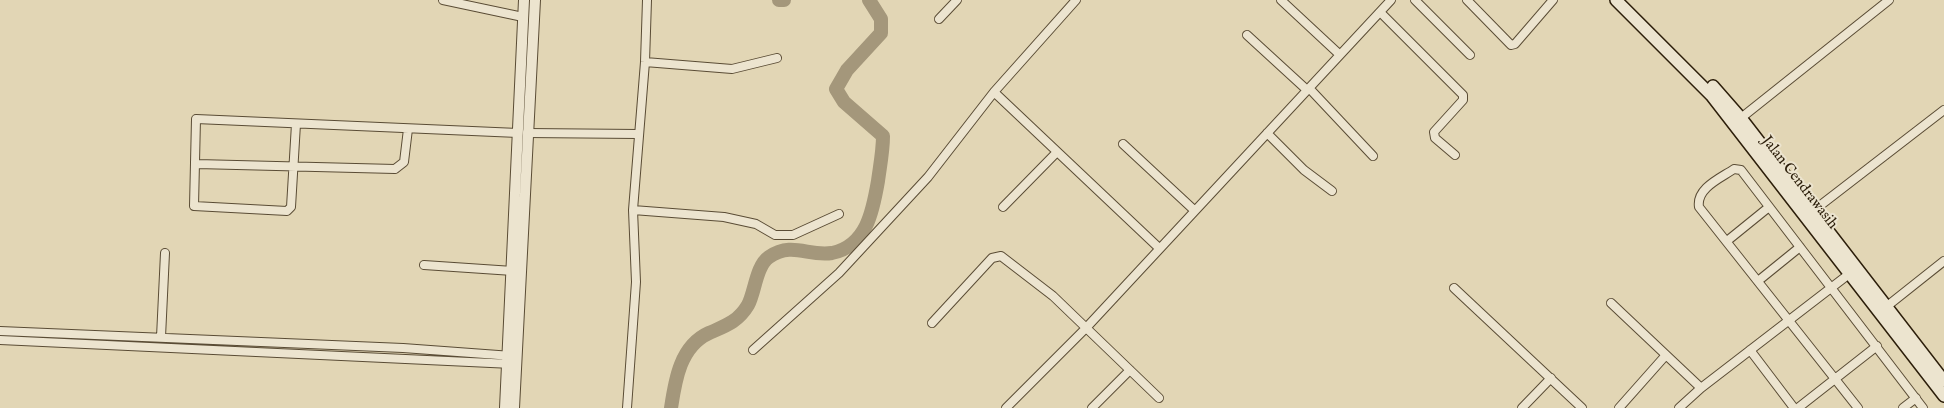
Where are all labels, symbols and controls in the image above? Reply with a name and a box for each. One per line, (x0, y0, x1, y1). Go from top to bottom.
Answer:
street label: Jalan Cendrawasih (1757, 133, 1841, 233)

